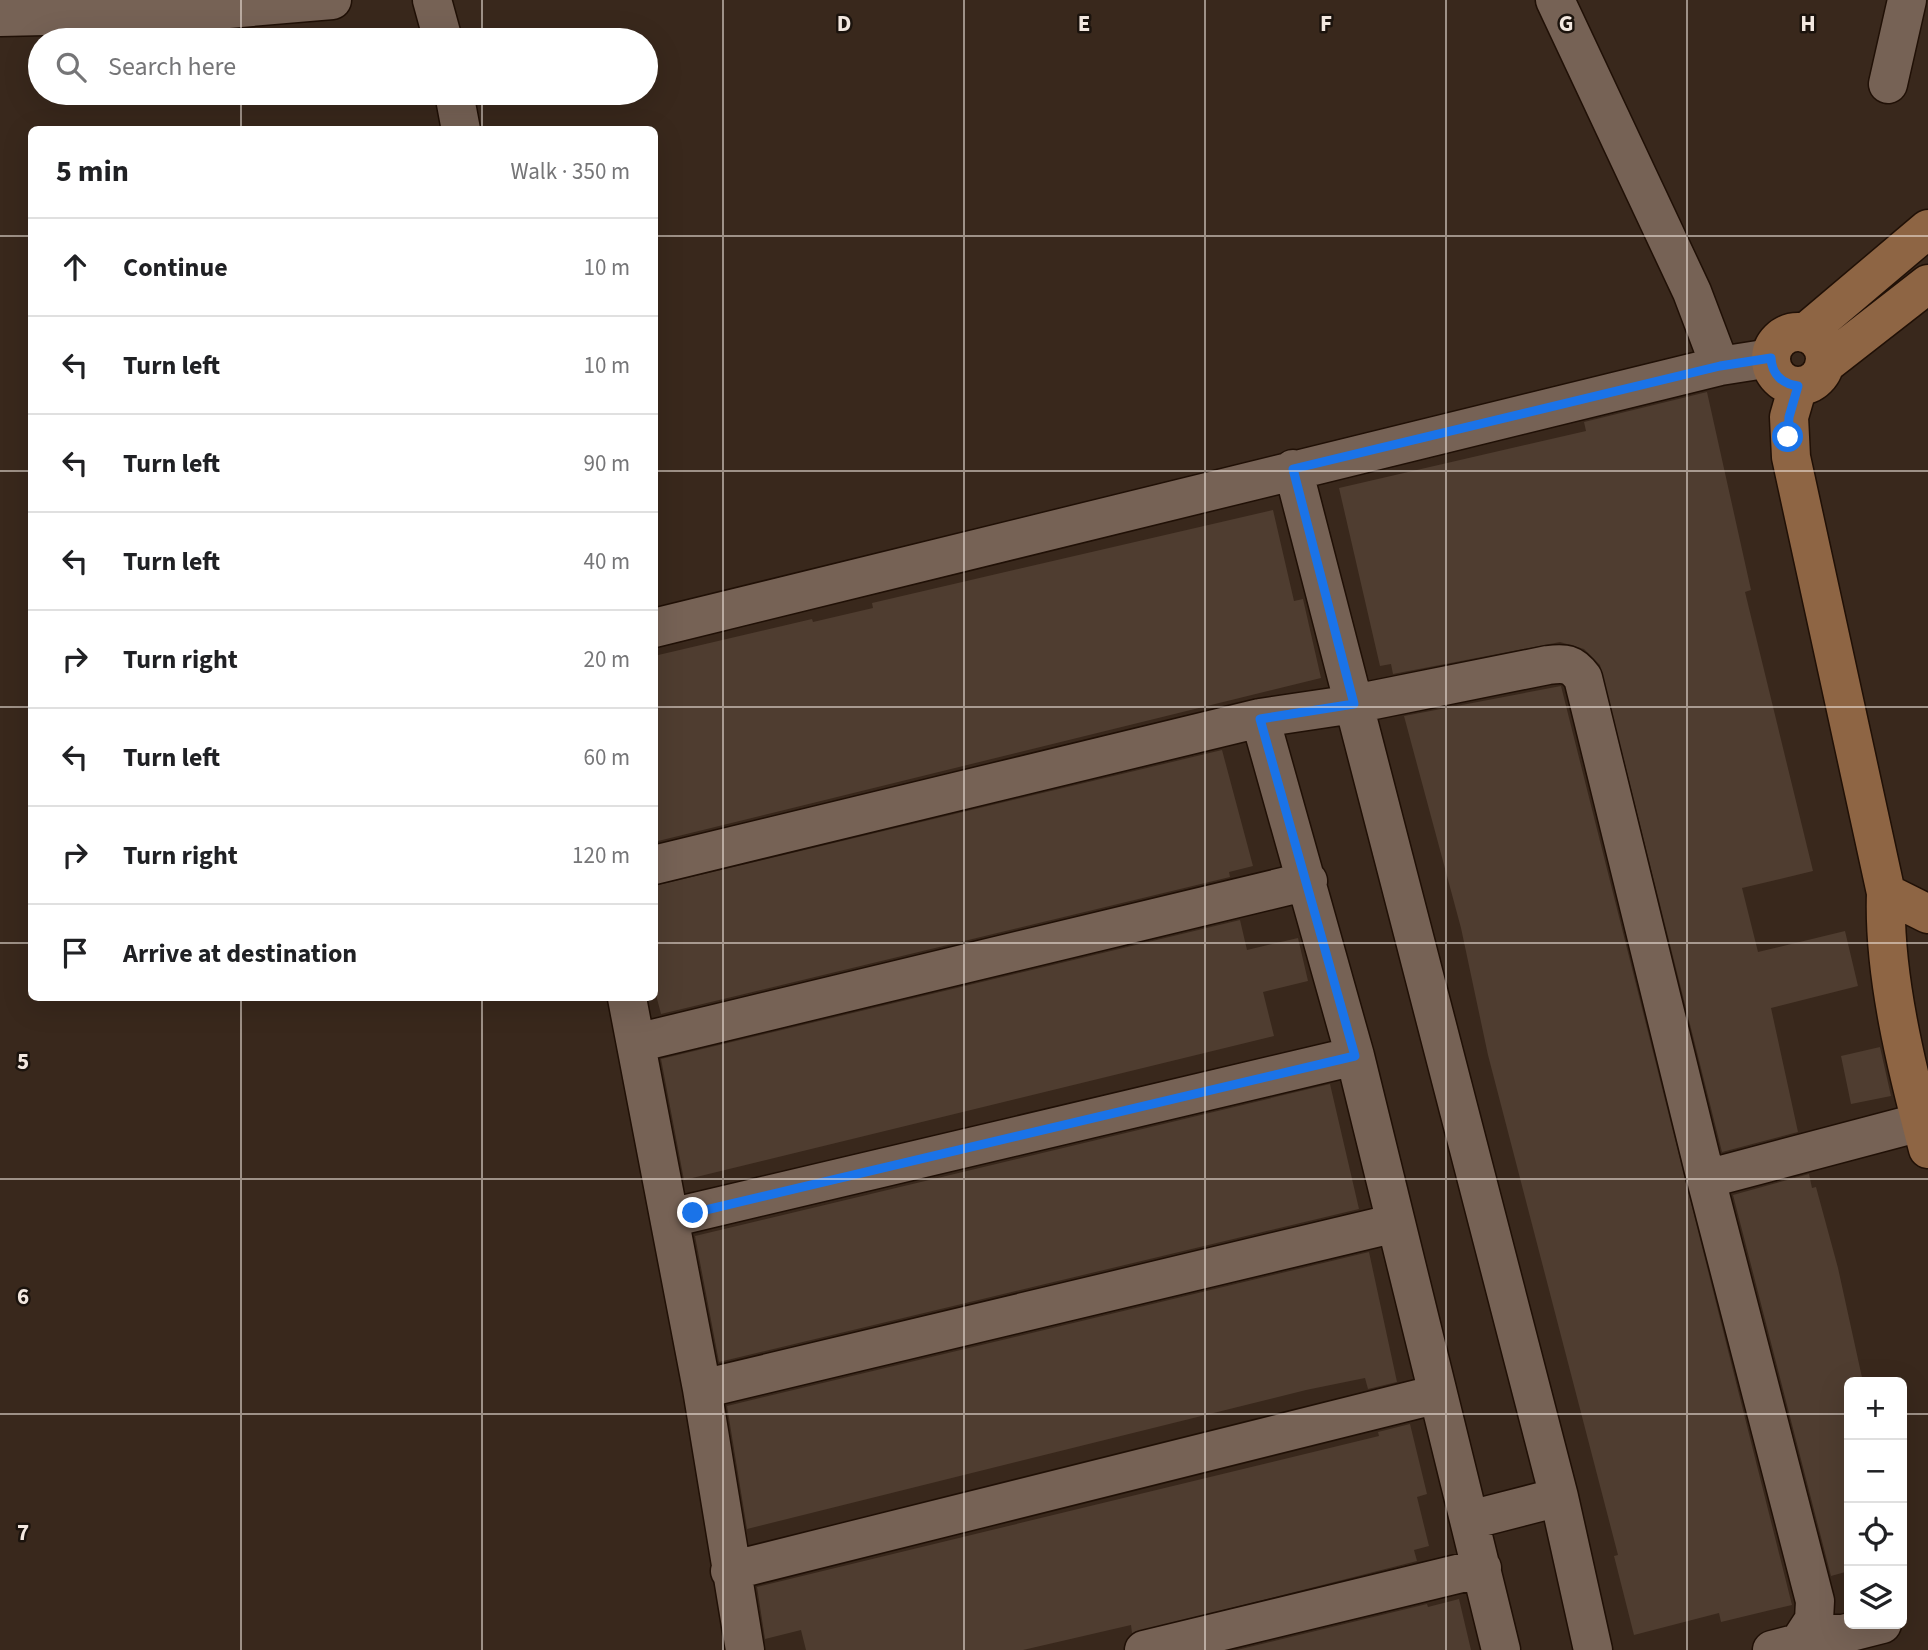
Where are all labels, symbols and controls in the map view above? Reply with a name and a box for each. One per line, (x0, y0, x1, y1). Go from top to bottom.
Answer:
text: D (837, 7, 851, 40)
text: E (1078, 7, 1090, 40)
text: F (1320, 7, 1332, 40)
text: G (1559, 7, 1573, 40)
text: H (1800, 7, 1816, 40)
search box (28, 28, 658, 105)
icon: search (52, 48, 90, 86)
text: Search here (108, 48, 236, 85)
text: 5 min (56, 150, 129, 193)
text: Walk · 350 m (511, 155, 630, 188)
icon: ahead (56, 248, 94, 286)
text: Continue (123, 249, 228, 286)
text: 10 m (583, 251, 630, 284)
icon: left (56, 346, 94, 384)
text: Turn left (123, 347, 220, 384)
text: 10 m (583, 349, 630, 382)
route start (1772, 421, 1803, 452)
icon: left (56, 444, 94, 482)
text: Turn left (123, 445, 220, 482)
text: 90 m (583, 447, 630, 480)
icon: left (56, 542, 94, 580)
text: Turn left (123, 543, 220, 580)
text: 40 m (583, 545, 630, 578)
icon: right (56, 640, 94, 678)
text: Turn right (123, 641, 238, 678)
text: 20 m (583, 643, 630, 676)
icon: left (56, 738, 94, 776)
text: Turn left (123, 739, 220, 776)
text: 60 m (583, 741, 630, 774)
icon: right (56, 836, 94, 874)
text: Turn right (123, 837, 238, 874)
text: 120 m (572, 839, 630, 872)
icon: arrive (56, 934, 94, 972)
text: Arrive at destination (123, 935, 357, 972)
text: 5 (17, 1045, 29, 1078)
route end (677, 1197, 708, 1228)
text: 6 (17, 1280, 29, 1313)
map controls (1844, 1377, 1907, 1629)
button: + (1844, 1377, 1907, 1440)
button: − (1844, 1440, 1907, 1503)
button: locate (1844, 1503, 1907, 1566)
text: 7 (17, 1516, 29, 1549)
button: layers (1844, 1566, 1907, 1629)

